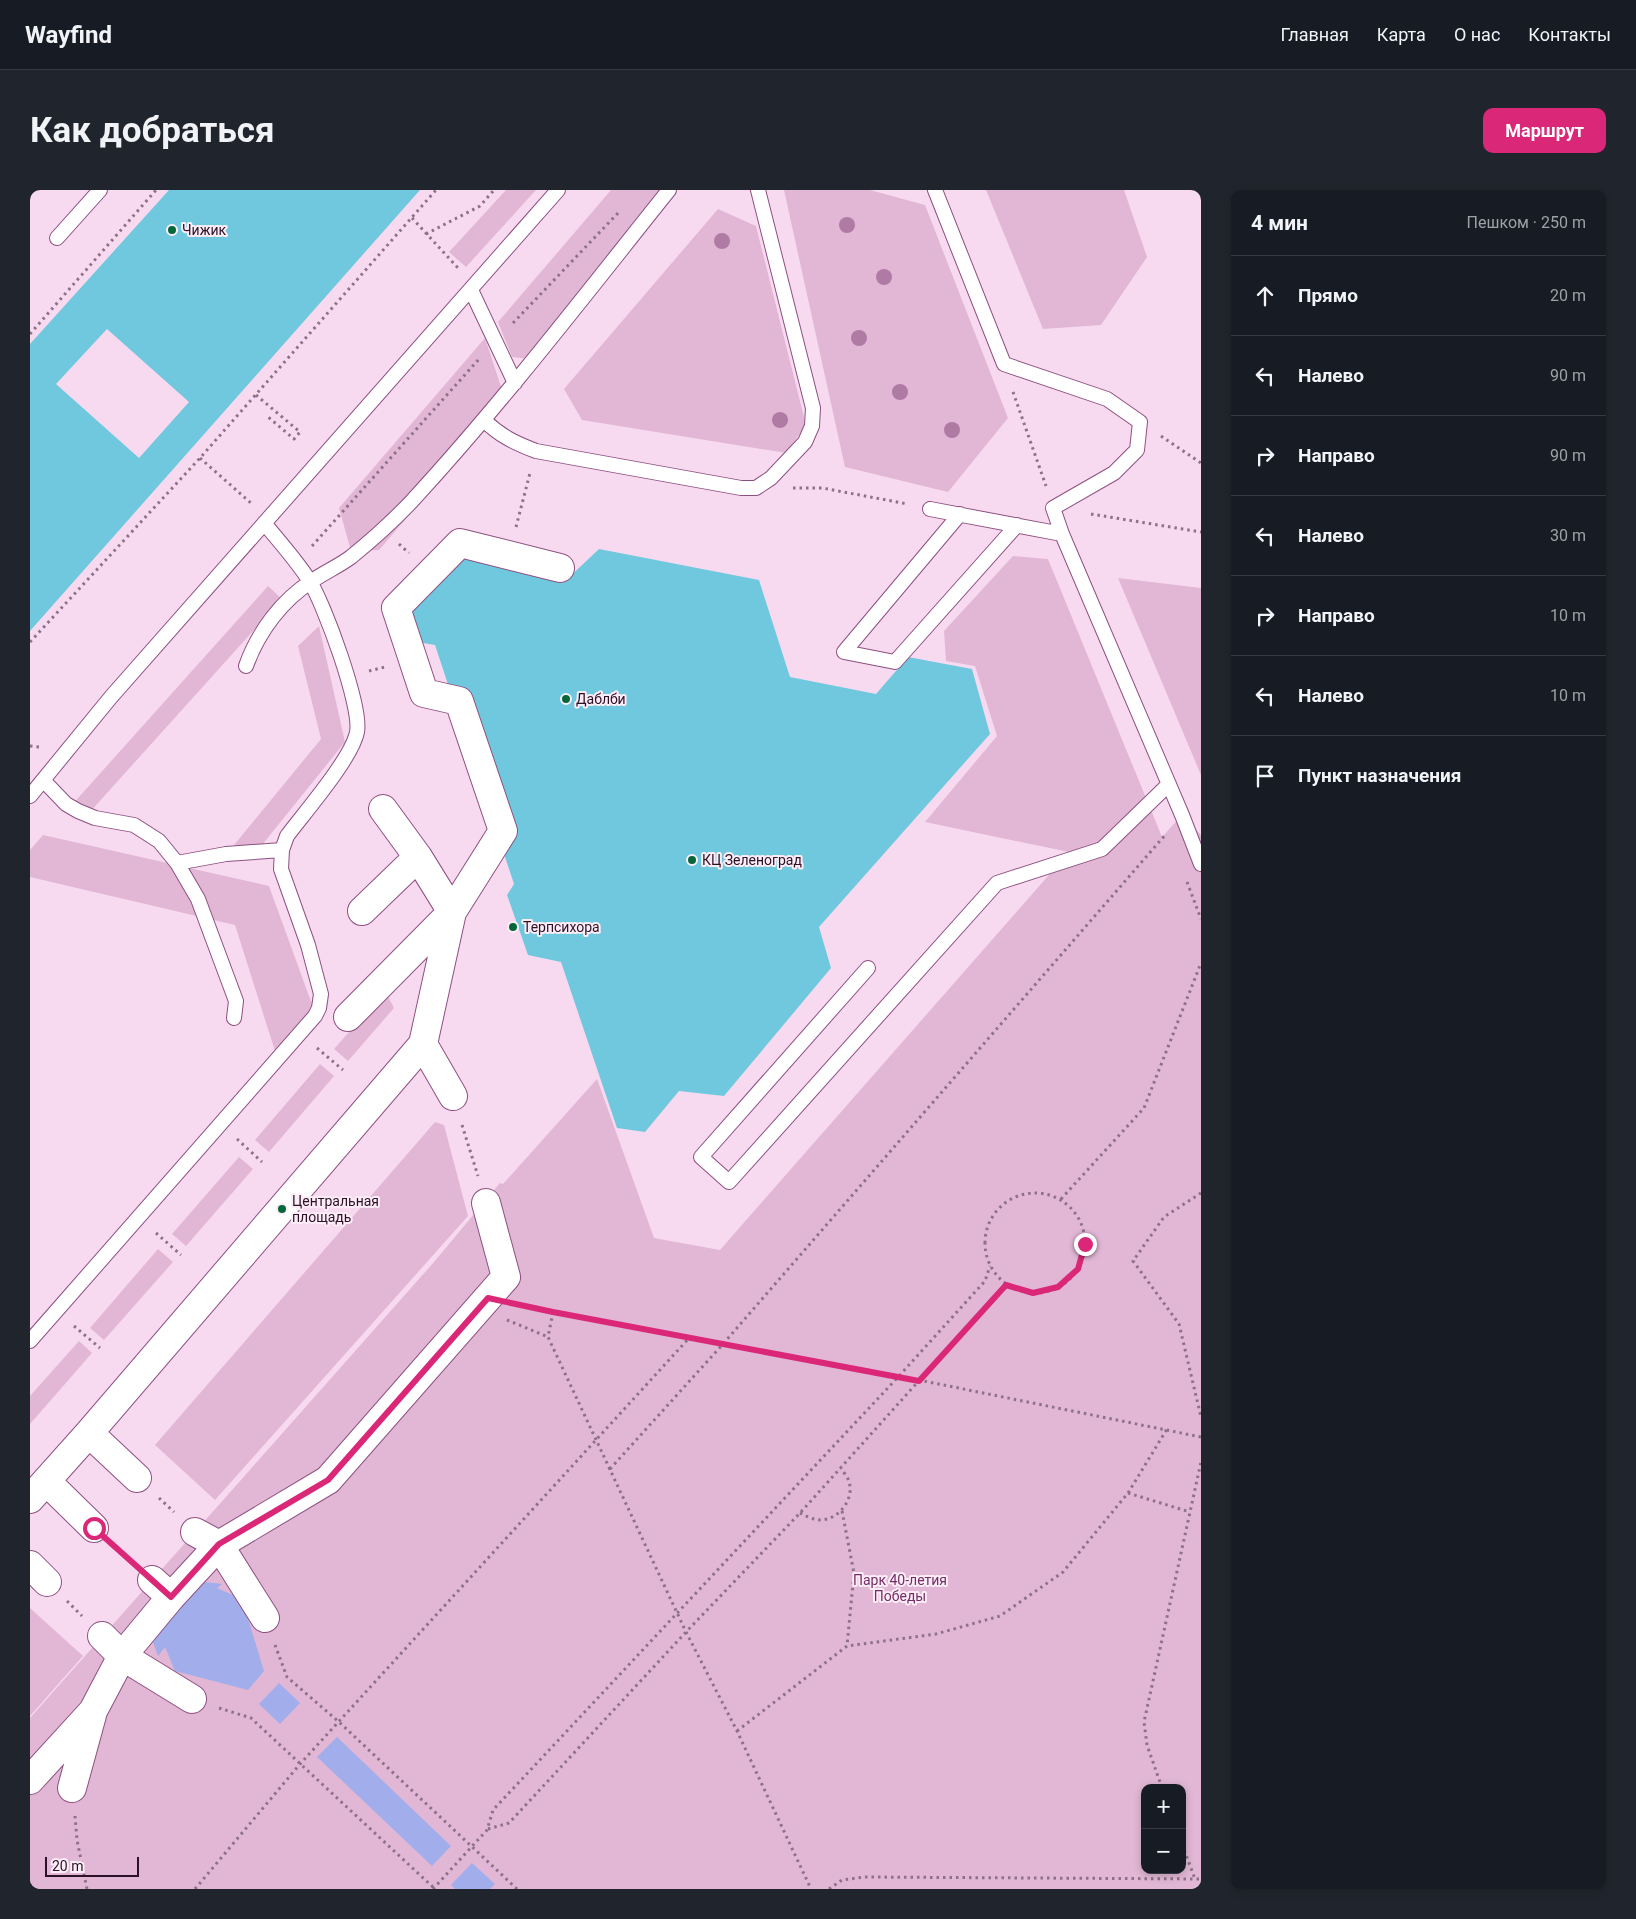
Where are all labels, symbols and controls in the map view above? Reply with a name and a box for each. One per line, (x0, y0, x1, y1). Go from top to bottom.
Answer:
text: Wayfind (25, 21, 112, 49)
text: Главная (1280, 24, 1349, 45)
text: Карта (1377, 24, 1426, 45)
text: О нас (1454, 24, 1500, 45)
text: Контакты (1528, 24, 1611, 45)
button: Маршрут (1483, 108, 1606, 153)
text: Как добраться (30, 110, 275, 151)
text: 4 мин (1251, 211, 1308, 235)
text: Пешком · 250 m (1467, 213, 1586, 232)
place label: Чижик (182, 222, 226, 238)
marker: Чижик (166, 224, 178, 236)
icon: ahead (1251, 282, 1279, 310)
text: Прямо (1298, 284, 1358, 307)
text: 20 m (1550, 286, 1586, 305)
icon: left (1251, 362, 1279, 390)
text: Налево (1298, 364, 1364, 387)
text: 90 m (1550, 366, 1586, 385)
icon: right (1251, 442, 1279, 470)
text: Направо (1298, 444, 1375, 467)
text: 90 m (1550, 446, 1586, 465)
icon: left (1251, 522, 1279, 550)
text: Налево (1298, 524, 1364, 547)
text: 30 m (1550, 526, 1586, 545)
icon: right (1251, 602, 1279, 630)
text: Направо (1298, 604, 1375, 627)
text: 10 m (1550, 606, 1586, 625)
icon: left (1251, 682, 1279, 710)
text: Налево (1298, 684, 1364, 707)
text: 10 m (1550, 686, 1586, 705)
place label: Даблби (576, 691, 626, 707)
marker: Даблби (560, 693, 572, 705)
icon: arrive (1251, 762, 1279, 790)
text: Пункт назначения (1298, 764, 1461, 787)
place label: КЦ Зеленоград (702, 852, 802, 868)
marker: КЦ Зеленоград (686, 854, 698, 866)
place label: Терпсихора (523, 919, 600, 935)
marker: Терпсихора (507, 921, 519, 933)
place label: Центральная площадь (292, 1193, 379, 1225)
marker: Центральная площадь (276, 1203, 288, 1215)
route end (1074, 1233, 1097, 1256)
route start (83, 1517, 106, 1540)
park label: Парк 40-летия Победы (853, 1572, 947, 1604)
map controls (1141, 1784, 1186, 1874)
button: + (1141, 1784, 1186, 1829)
button: − (1141, 1829, 1186, 1874)
scale bar (45, 1854, 139, 1877)
text: 20 m (52, 1858, 84, 1874)

